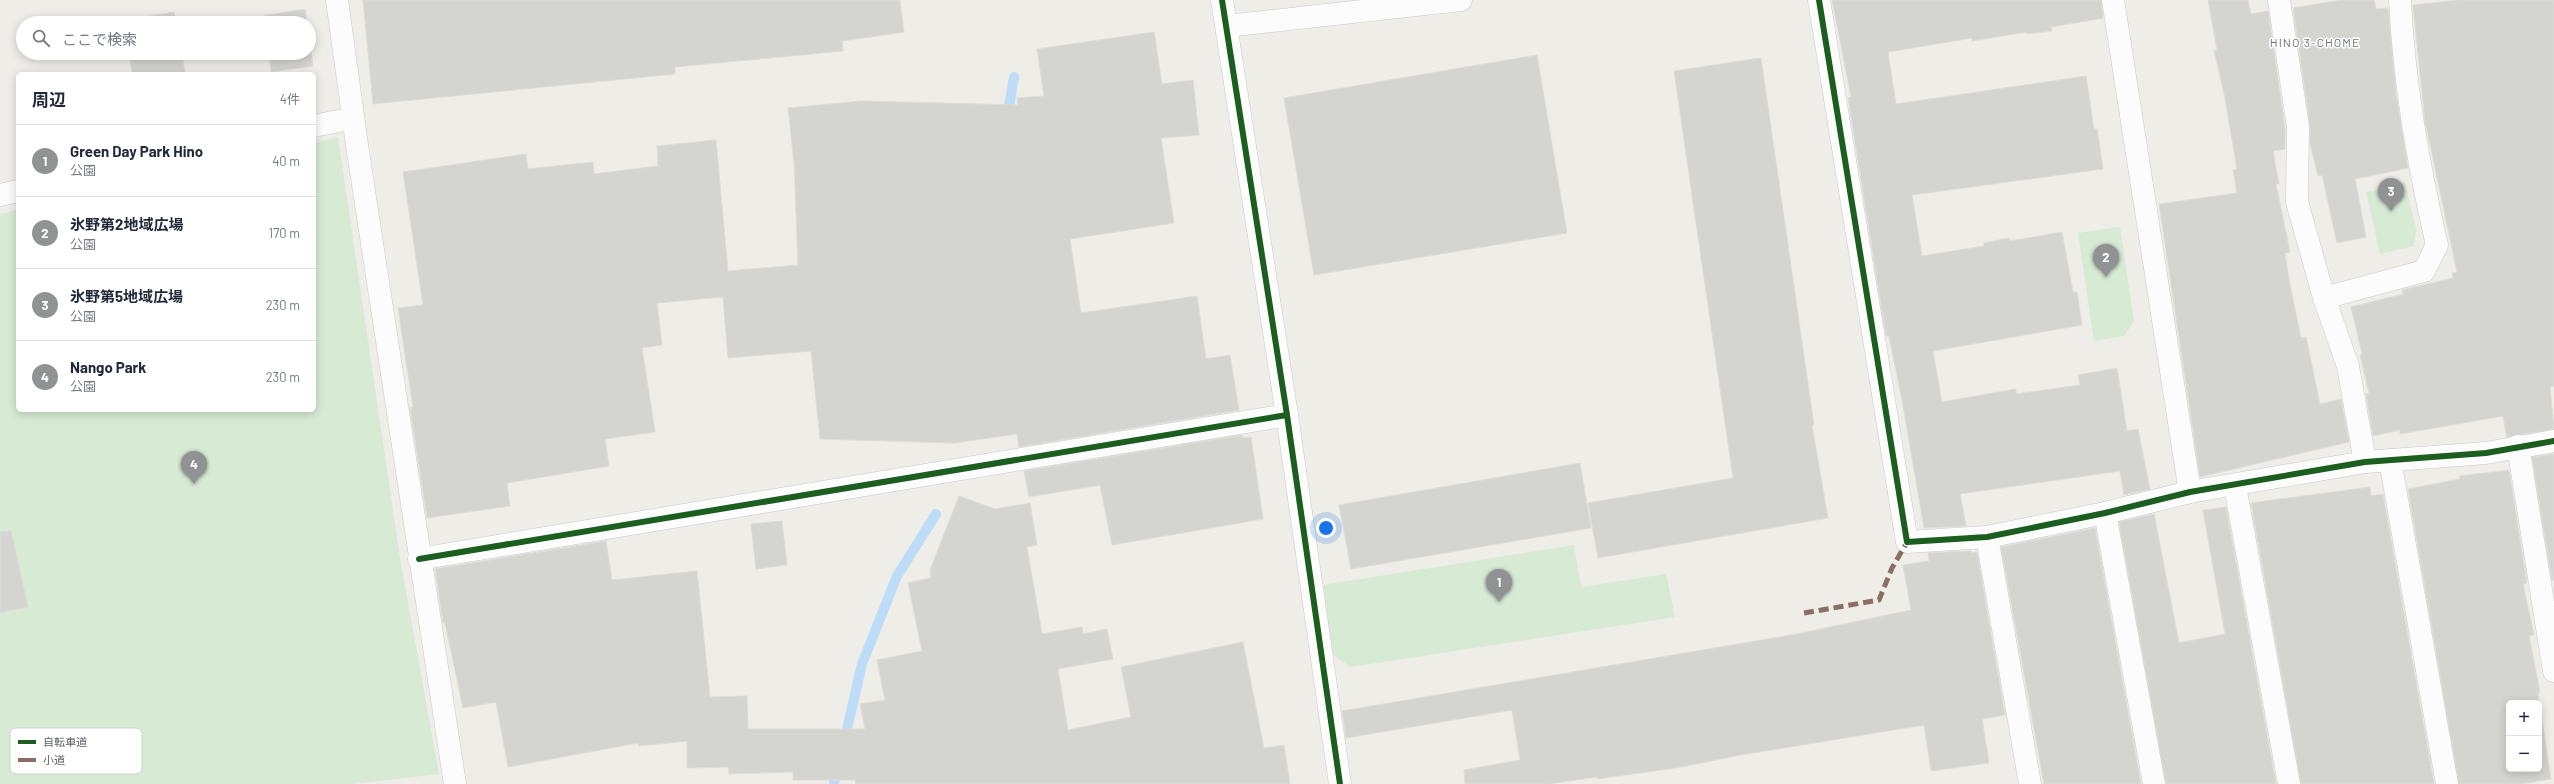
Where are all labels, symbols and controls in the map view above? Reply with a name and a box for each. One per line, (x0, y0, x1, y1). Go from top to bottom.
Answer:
search box (16, 16, 316, 60)
icon: search (30, 27, 52, 49)
text: ここで検索 (62, 30, 137, 48)
district label: HINO 3-CHOME (2270, 35, 2360, 49)
text: 周辺 (32, 89, 66, 109)
text: 4件 (280, 91, 300, 107)
text: Green Day Park Hino (70, 142, 203, 160)
text: 1 (43, 153, 47, 169)
text: 40 m (272, 153, 300, 169)
text: 公園 (70, 162, 96, 178)
pin: 3 (2378, 178, 2404, 211)
text: 氷野第2地域広場 (70, 215, 183, 233)
text: 2 (41, 225, 49, 241)
text: 170 m (269, 225, 300, 241)
text: 公園 (70, 236, 96, 252)
pin: 2 (2093, 244, 2119, 277)
text: 氷野第5地域広場 (70, 287, 183, 305)
text: 3 (41, 297, 49, 313)
text: 230 m (266, 297, 300, 313)
text: 公園 (70, 308, 96, 324)
text: Nango Park (70, 358, 146, 376)
text: 4 (41, 369, 49, 385)
text: 230 m (266, 369, 300, 385)
text: 公園 (70, 378, 96, 394)
pin: 4 (181, 451, 207, 484)
your location (1316, 518, 1336, 538)
pin: 1 (1486, 569, 1512, 602)
map controls (2506, 700, 2542, 772)
button: + (2506, 700, 2542, 736)
legend (10, 728, 142, 774)
text: 自転車道 (43, 735, 87, 748)
button: − (2506, 736, 2542, 772)
text: 小道 (43, 753, 65, 766)

